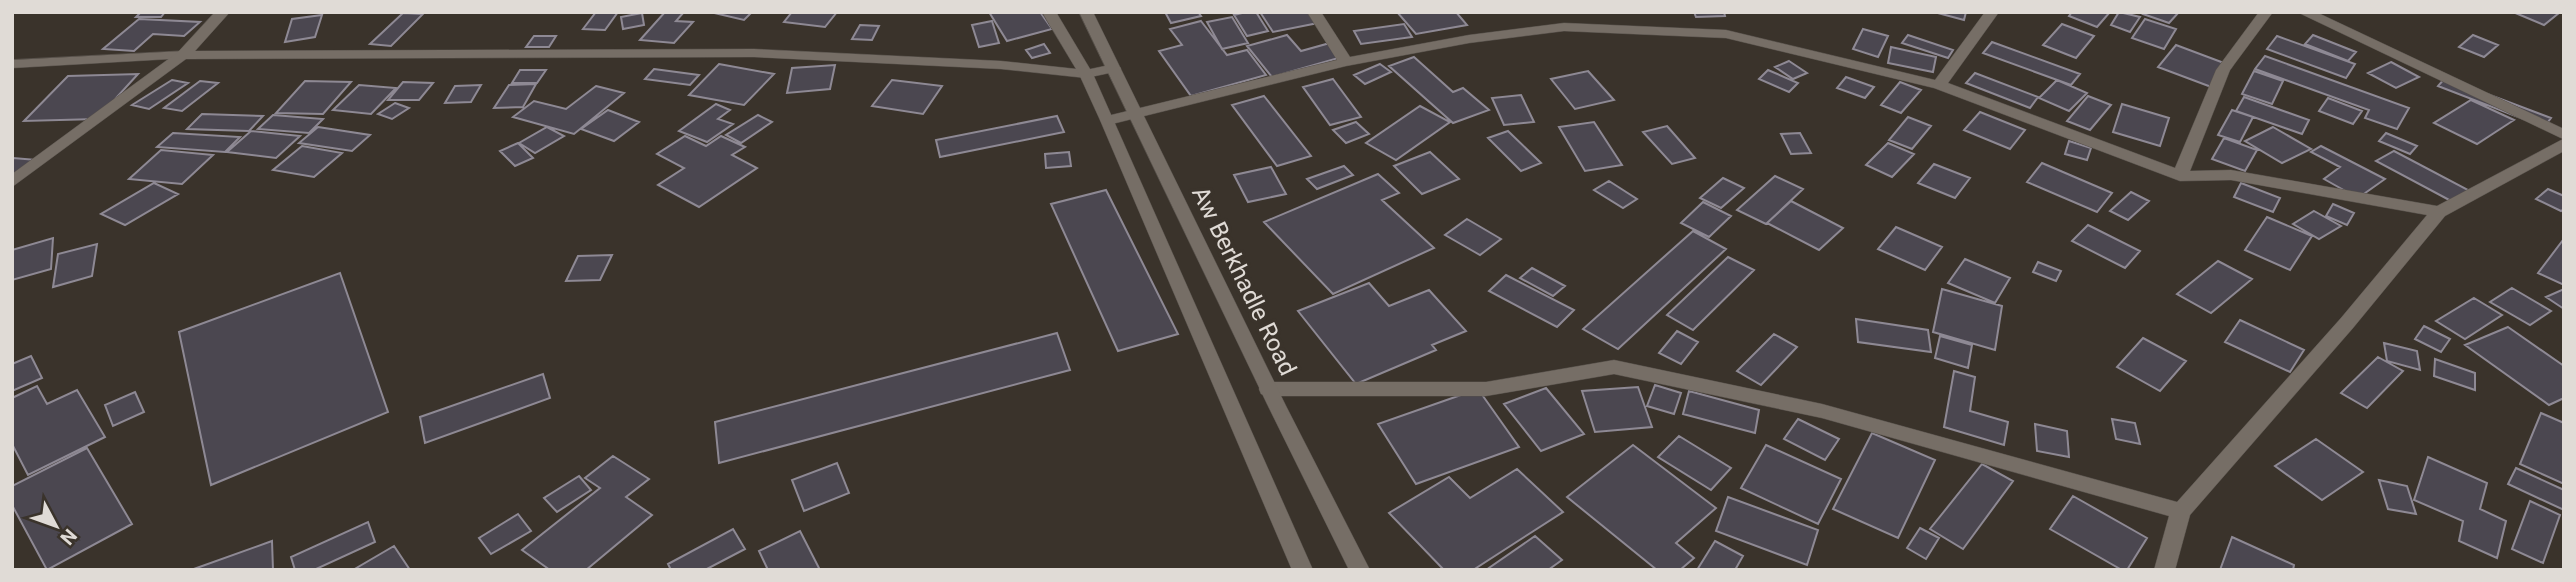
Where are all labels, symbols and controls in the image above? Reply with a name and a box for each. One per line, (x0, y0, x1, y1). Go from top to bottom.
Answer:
street label: Aw Berkhadle Road (1186, 182, 1302, 380)
north arrow (21, 491, 91, 561)
text: N (55, 524, 82, 549)

